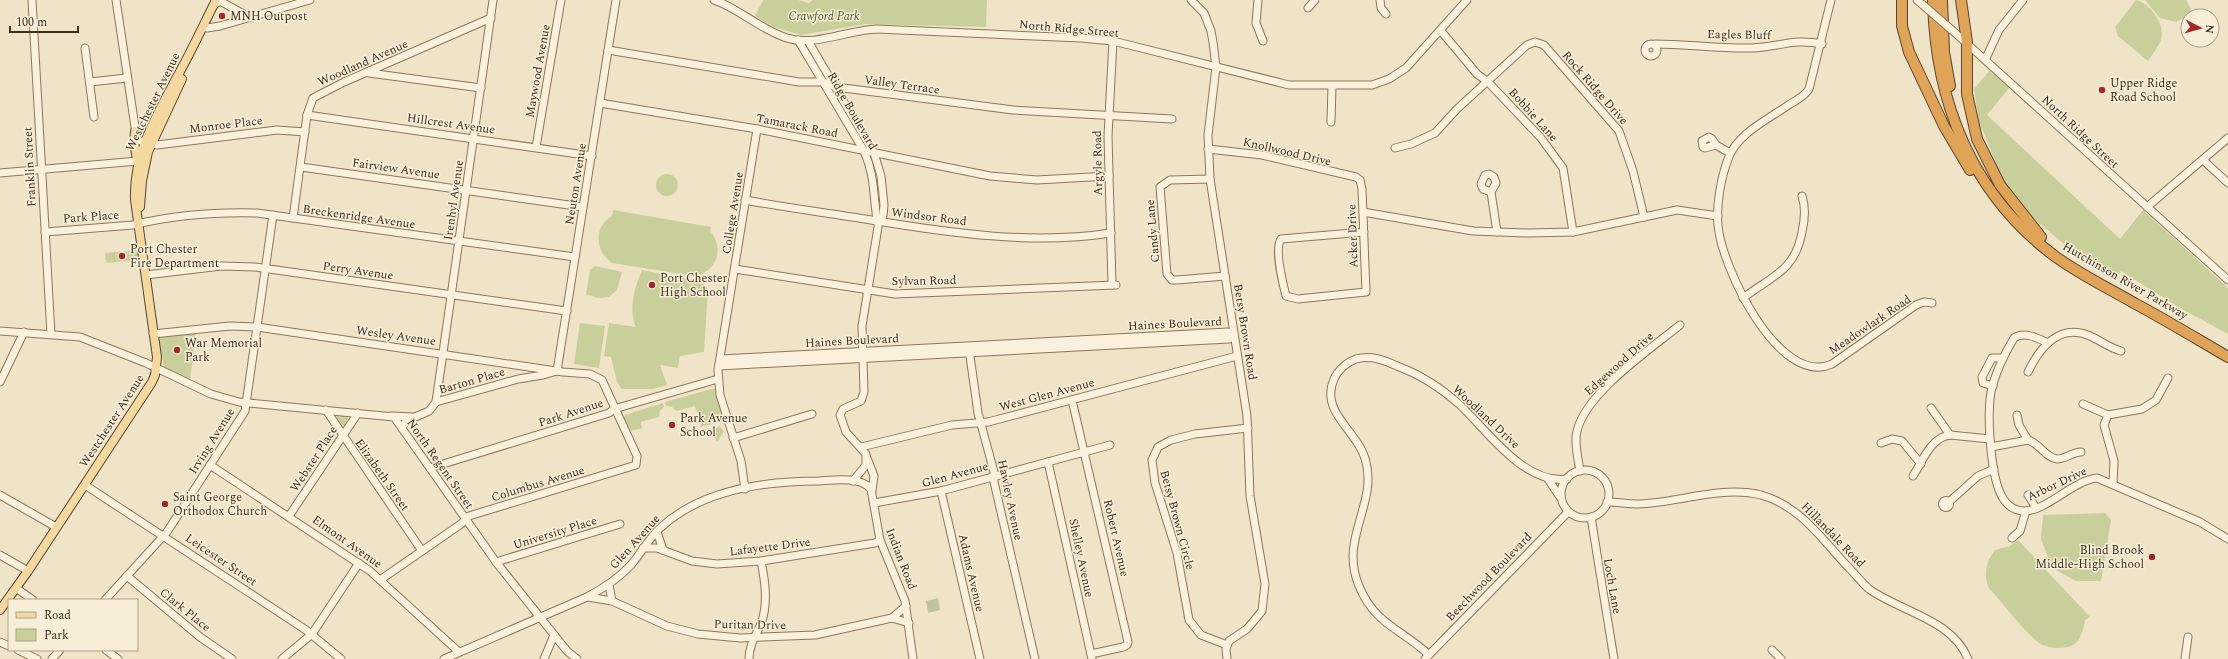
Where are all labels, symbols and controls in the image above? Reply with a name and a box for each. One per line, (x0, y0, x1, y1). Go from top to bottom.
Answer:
place label: MNH Outpost (230, 7, 307, 26)
park label: Crawford Park (788, 7, 860, 26)
scale bar (10, 8, 78, 34)
north arrow (2180, 8, 2220, 48)
marker: MNH Outpost (217, 11, 227, 21)
text: 100 m (16, 13, 47, 32)
street label: North Ridge Street (1018, 15, 1120, 43)
street label: Maywood Avenue (520, 23, 556, 119)
text: N (2201, 24, 2218, 34)
street label: Eagles Bluff (1707, 25, 1772, 45)
street label: Woodland Avenue (315, 35, 411, 91)
street label: Rock Ridge Drive (1557, 47, 1633, 129)
street label: Westchester Avenue (121, 49, 185, 155)
street label: Ridge Boulevard (822, 68, 882, 154)
street label: Valley Terrace (863, 70, 941, 100)
place label: Upper Ridge Road School (2110, 74, 2178, 107)
street label: Bobbie Lane (1504, 84, 1562, 146)
marker: Upper Ridge Road School (2097, 85, 2107, 95)
street label: North Ridge Street (2037, 91, 2123, 173)
street label: Hillcrest Avenue (406, 108, 496, 140)
street label: Tamarack Road (755, 109, 840, 143)
street label: Monroe Place (188, 111, 264, 139)
street label: Franklin Street (18, 127, 42, 207)
street label: Argyle Road (1088, 130, 1108, 196)
street label: Knollwood Drive (1241, 133, 1333, 171)
street label: Neuton Avenue (560, 142, 592, 226)
street label: Fairview Avenue (351, 153, 441, 185)
street label: Irenhyl Avenue (439, 158, 469, 241)
street label: College Avenue (717, 170, 749, 255)
street label: Candy Lane (1141, 198, 1165, 263)
street label: Breckenridge Avenue (301, 200, 417, 234)
street label: Windsor Road (890, 203, 968, 231)
street label: Acker Drive (1342, 204, 1364, 268)
street label: Park Place (62, 206, 120, 228)
street label: Hutchinson River Parkway (2059, 237, 2192, 325)
place label: Port Chester Fire Department (130, 240, 219, 273)
marker: Port Chester Fire Department (117, 251, 127, 261)
street label: Perry Avenue (321, 257, 395, 285)
place label: Port Chester High School (660, 269, 728, 302)
street label: Sylvan Road (892, 271, 957, 291)
marker: Port Chester High School (647, 280, 657, 290)
street label: Betsy Brown Road (1228, 282, 1262, 382)
street label: Meadowlark Road (1825, 290, 1916, 360)
street label: Haines Boulevard (1128, 312, 1223, 336)
street label: Wesley Avenue (355, 321, 437, 351)
street label: Edgewood Drive (1580, 327, 1658, 401)
street label: Haines Boulevard (805, 329, 900, 353)
place label: War Memorial Park (185, 334, 262, 367)
marker: War Memorial Park (172, 345, 182, 355)
street label: Barton Place (437, 362, 507, 399)
street label: Westchester Avenue (75, 371, 149, 471)
street label: West Glen Avenue (997, 373, 1097, 417)
street label: Woodland Drive (1448, 380, 1524, 454)
street label: Park Avenue (536, 393, 606, 432)
street label: Irving Avenue (184, 404, 240, 478)
place label: Park Avenue School (680, 409, 748, 442)
street label: North Regent Street (402, 415, 478, 513)
marker: Park Avenue School (667, 420, 677, 430)
street label: Webster Place (285, 422, 343, 496)
street label: Elizabeth Street (350, 435, 414, 515)
street label: Glen Avenue (920, 457, 991, 493)
street label: Hawley Avenue (992, 458, 1028, 542)
street label: Columbus Avenue (489, 461, 587, 507)
street label: Arbor Drive (2024, 462, 2090, 506)
street label: Betsy Brown Circle (1155, 468, 1199, 572)
place label: Saint George Orthodox Church (173, 488, 267, 521)
street label: Robert Avenue (1098, 498, 1134, 579)
street label: Hillandale Road (1797, 498, 1870, 572)
marker: Saint George Orthodox Church (160, 499, 170, 509)
street label: Glen Avenue (605, 510, 665, 574)
street label: Elmont Avenue (308, 511, 386, 573)
street label: University Place (511, 511, 600, 555)
street label: Shelley Avenue (1063, 517, 1099, 599)
street label: Indian Road (880, 525, 922, 593)
street label: Beechwood Boulevard (1441, 528, 1537, 626)
street label: Leicester Street (181, 529, 261, 591)
street label: Adams Avenue (953, 532, 989, 614)
street label: Lafayette Drive (728, 533, 812, 561)
place label: Blind Brook Middle-High School (2036, 541, 2144, 574)
marker: Blind Brook Middle-High School (2147, 552, 2157, 562)
street label: Loch Lane (1598, 557, 1626, 615)
street label: Clark Place (155, 583, 215, 637)
legend (8, 599, 138, 651)
text: Road (44, 606, 71, 625)
street label: Puritan Drive (714, 615, 787, 635)
text: Park (44, 626, 69, 645)

